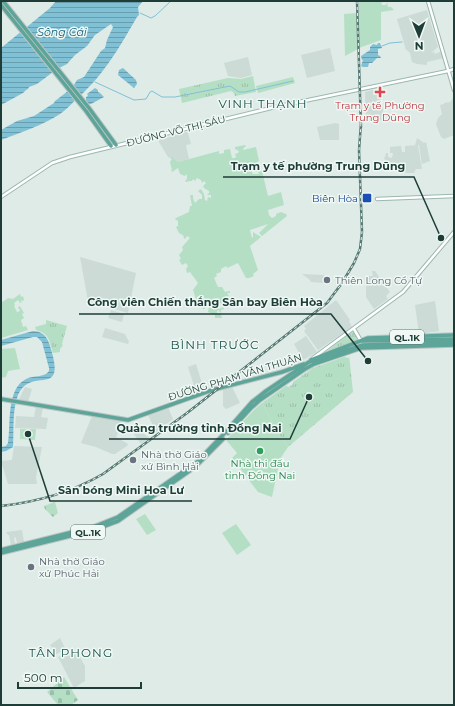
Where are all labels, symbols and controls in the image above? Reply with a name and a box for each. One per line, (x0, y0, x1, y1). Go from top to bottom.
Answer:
north arrow (399, 16, 439, 56)
water label: Sông Cái (37, 25, 87, 39)
text: N (415, 39, 424, 53)
marker: Trạm y tế Phường Trung Dũng (374, 86, 386, 98)
district label: VINH THẠNH (218, 96, 308, 111)
place label: Trạm y tế Phường Trung Dũng (335, 99, 425, 124)
street label: ĐƯỜNG VÕ THỊ SÁU (125, 112, 227, 150)
callout: Trạm y tế phường Trung Dũng (223, 154, 414, 177)
text: Trạm y tế phường Trung Dũng (231, 159, 405, 173)
place label: Biên Hòa (312, 192, 358, 205)
marker: Biên Hòa (361, 192, 373, 204)
place label: Thiên Long Cổ Tự (335, 274, 422, 287)
marker: Thiên Long Cổ Tự (322, 275, 332, 285)
callout: Công viên Chiến thắng Sân bay Biên Hòa (79, 291, 331, 314)
text: Công viên Chiến thắng Sân bay Biên Hòa (87, 295, 323, 309)
road number: QL.1K (390, 330, 424, 344)
district label: BÌNH TRƯỚC (170, 337, 260, 352)
street label: ĐƯỜNG PHẠM VĂN THUẬN (167, 350, 303, 404)
callout: Quảng trường tỉnh Đồng Nai (109, 416, 290, 439)
text: Quảng trường tỉnh Đồng Nai (116, 421, 282, 435)
marker: Nhà thi đấu tỉnh Đồng Nai (255, 446, 265, 456)
place label: Nhà thờ Giáo xứ Bình Hải (141, 448, 207, 473)
marker: Nhà thờ Giáo xứ Bình Hải (128, 455, 138, 465)
place label: Nhà thi đấu tỉnh Đồng Nai (225, 457, 295, 482)
callout: Sân bóng Mini Hoa Lư (50, 478, 192, 501)
text: Sân bóng Mini Hoa Lư (58, 483, 184, 497)
road number: QL.1K (71, 525, 105, 539)
place label: Nhà thờ Giáo xứ Phúc Hải (39, 555, 105, 580)
marker: Nhà thờ Giáo xứ Phúc Hải (26, 562, 36, 572)
district label: TÂN PHONG (29, 645, 113, 660)
scale bar (18, 664, 141, 690)
text: 500 m (24, 670, 63, 685)

